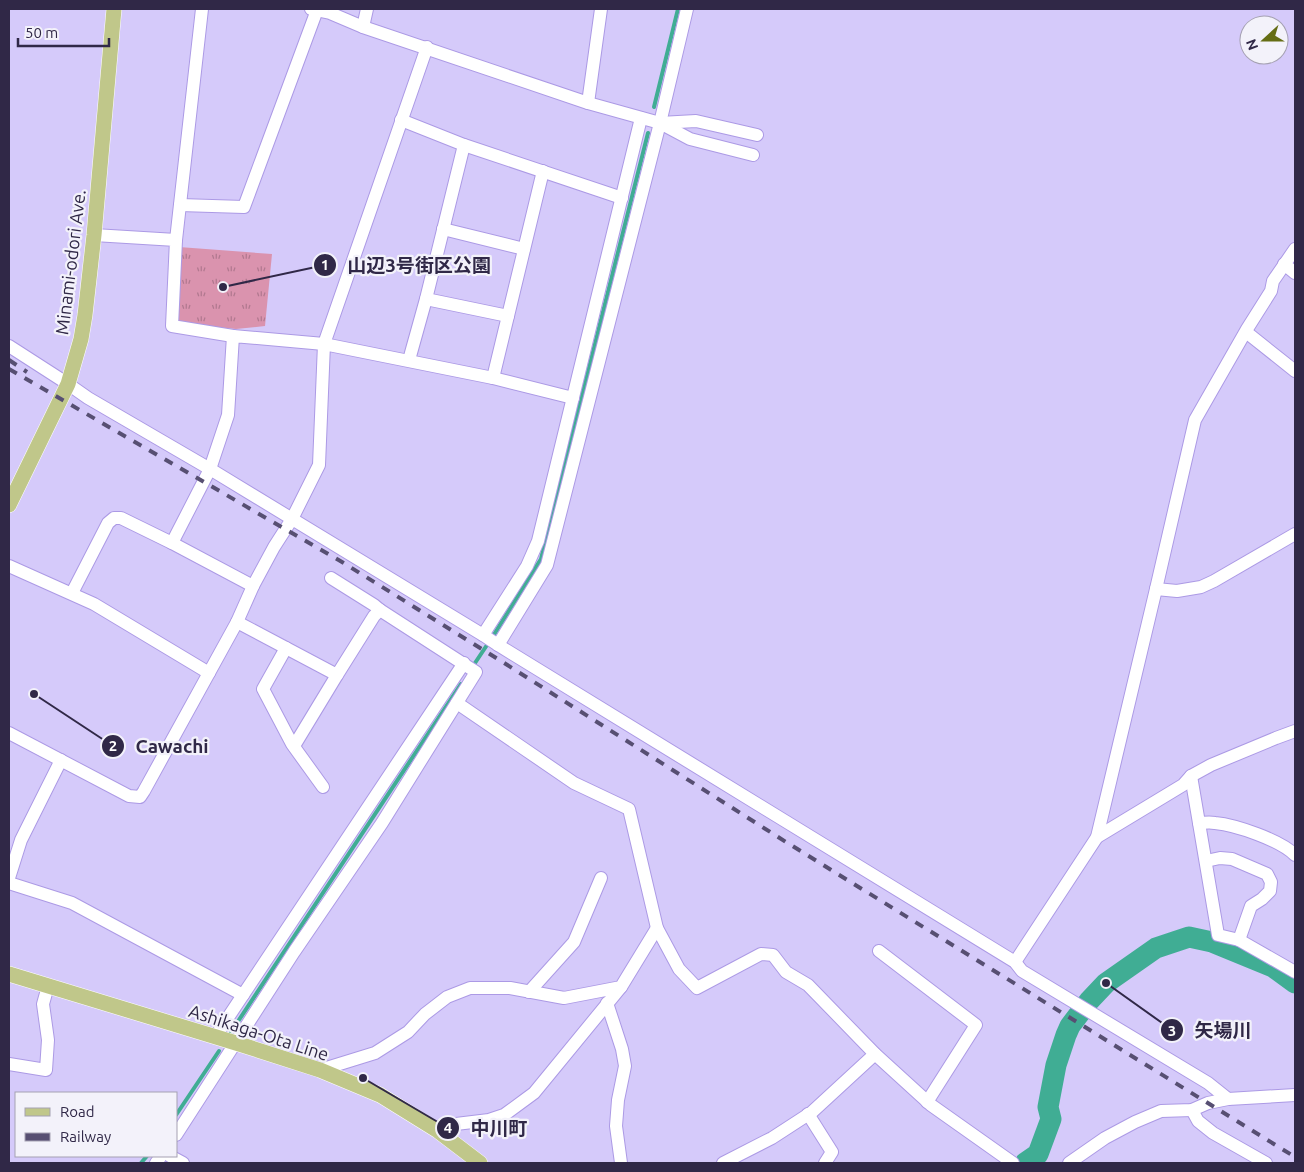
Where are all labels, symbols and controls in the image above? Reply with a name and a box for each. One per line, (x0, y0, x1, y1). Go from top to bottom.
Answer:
scale bar (18, 15, 109, 47)
north arrow (1239, 15, 1289, 65)
text: 50 m (25, 24, 58, 41)
text: N (1243, 37, 1261, 52)
street label: Minami-odori Ave. (51, 188, 89, 336)
callout: 山辺3号街区公園 (312, 248, 501, 282)
text: 山辺3号街区公園 (347, 254, 491, 276)
text: 1 (321, 256, 329, 273)
callout: Cawachi (101, 729, 219, 763)
text: Cawachi (135, 735, 209, 757)
text: 2 (109, 737, 117, 754)
street label: Ashikaga-Ota Line (187, 1000, 331, 1064)
callout: 矢場川 (1159, 1013, 1261, 1047)
text: 矢場川 (1194, 1019, 1252, 1041)
text: 3 (1168, 1022, 1176, 1039)
legend (15, 1092, 178, 1157)
text: Road (60, 1103, 95, 1120)
callout: 中川町 (436, 1111, 538, 1145)
text: 中川町 (470, 1117, 528, 1139)
text: 4 (444, 1119, 452, 1136)
text: Railway (60, 1128, 111, 1145)

